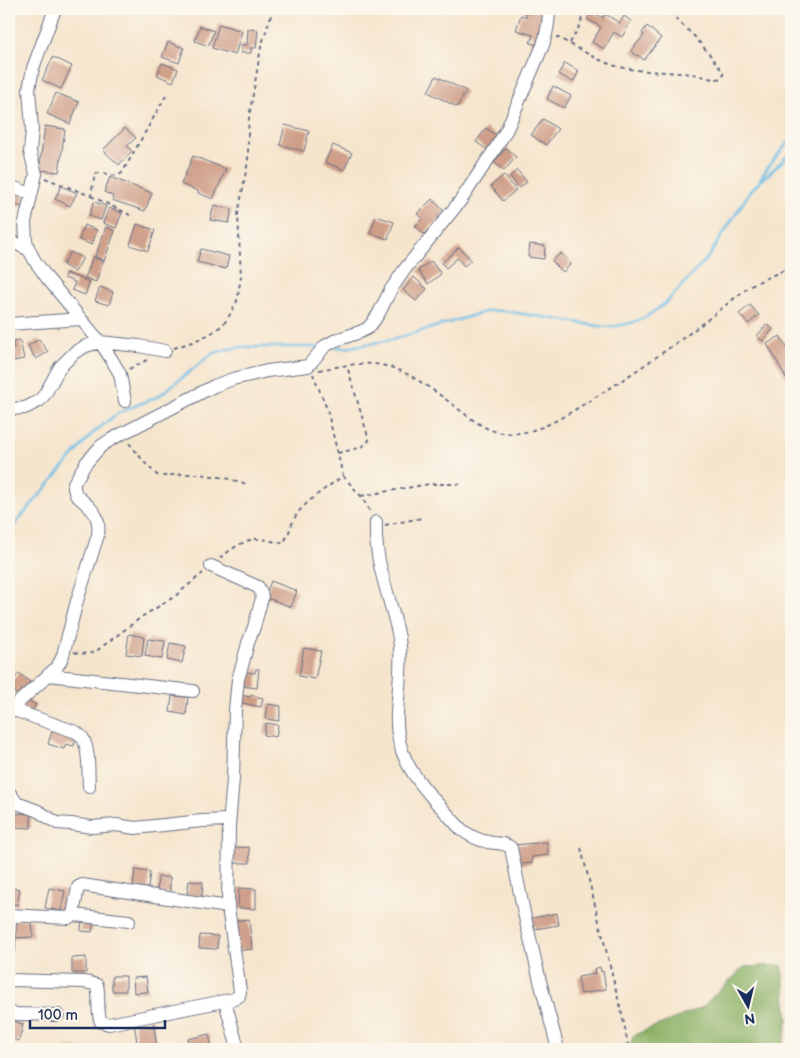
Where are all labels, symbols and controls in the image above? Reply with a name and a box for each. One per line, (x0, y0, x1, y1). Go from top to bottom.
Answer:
north arrow (722, 980, 772, 1030)
scale bar (30, 998, 165, 1030)
text: 100 m (38, 1006, 78, 1025)
text: N (743, 1009, 756, 1028)

